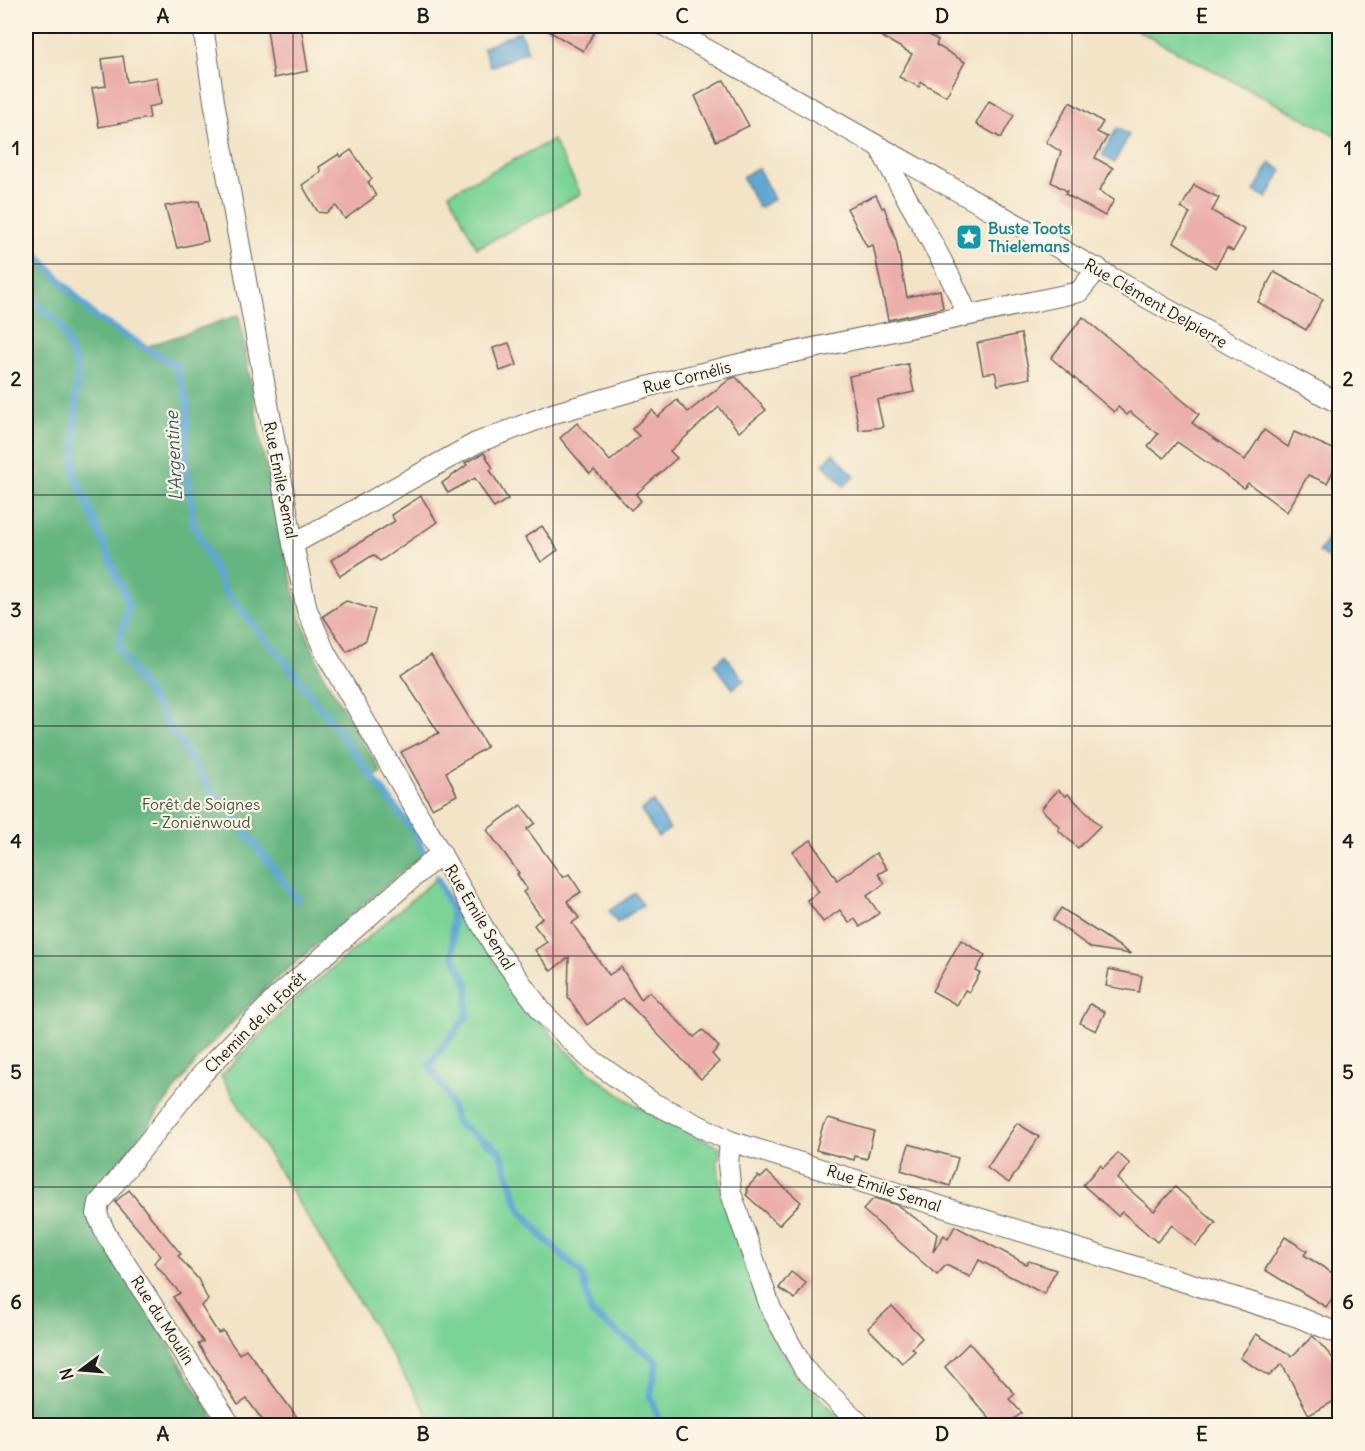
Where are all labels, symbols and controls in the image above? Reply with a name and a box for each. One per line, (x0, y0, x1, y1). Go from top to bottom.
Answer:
text: A (157, 3, 170, 28)
text: B (416, 3, 430, 28)
text: C (675, 3, 689, 28)
text: D (935, 3, 949, 28)
text: E (1196, 3, 1208, 28)
text: 1 (12, 135, 20, 160)
text: 1 (1344, 135, 1352, 160)
place label: Buste Toots Thielemans (988, 218, 1071, 256)
place icon: Buste Toots Thielemans (954, 222, 984, 252)
street label: Rue Clément Delpierre (1081, 254, 1231, 352)
street label: Rue Cornélis (641, 356, 733, 398)
text: 2 (11, 366, 22, 391)
text: 2 (1343, 366, 1354, 391)
water label: L'Argentine (160, 409, 187, 502)
street label: Rue Emile Semal (260, 420, 302, 540)
text: 3 (10, 597, 22, 622)
text: 3 (1342, 597, 1354, 622)
park label: Forêt de Soignes - Zoniënwoud (142, 794, 260, 832)
text: 4 (10, 828, 22, 853)
text: 4 (1342, 828, 1354, 853)
street label: Rue Emile Semal (441, 861, 519, 973)
street label: Chemin de la Forêt (200, 967, 310, 1077)
text: 5 (10, 1059, 22, 1084)
text: 5 (1342, 1059, 1354, 1084)
street label: Rue Emile Semal (824, 1160, 944, 1216)
street label: Rue du Moulin (127, 1272, 199, 1368)
text: 6 (10, 1289, 22, 1314)
text: 6 (1342, 1289, 1354, 1314)
north arrow (51, 1340, 111, 1400)
text: N (55, 1366, 78, 1382)
text: A (157, 1421, 170, 1446)
text: B (416, 1421, 430, 1446)
text: C (675, 1421, 689, 1446)
text: D (935, 1421, 949, 1446)
text: E (1196, 1421, 1208, 1446)

